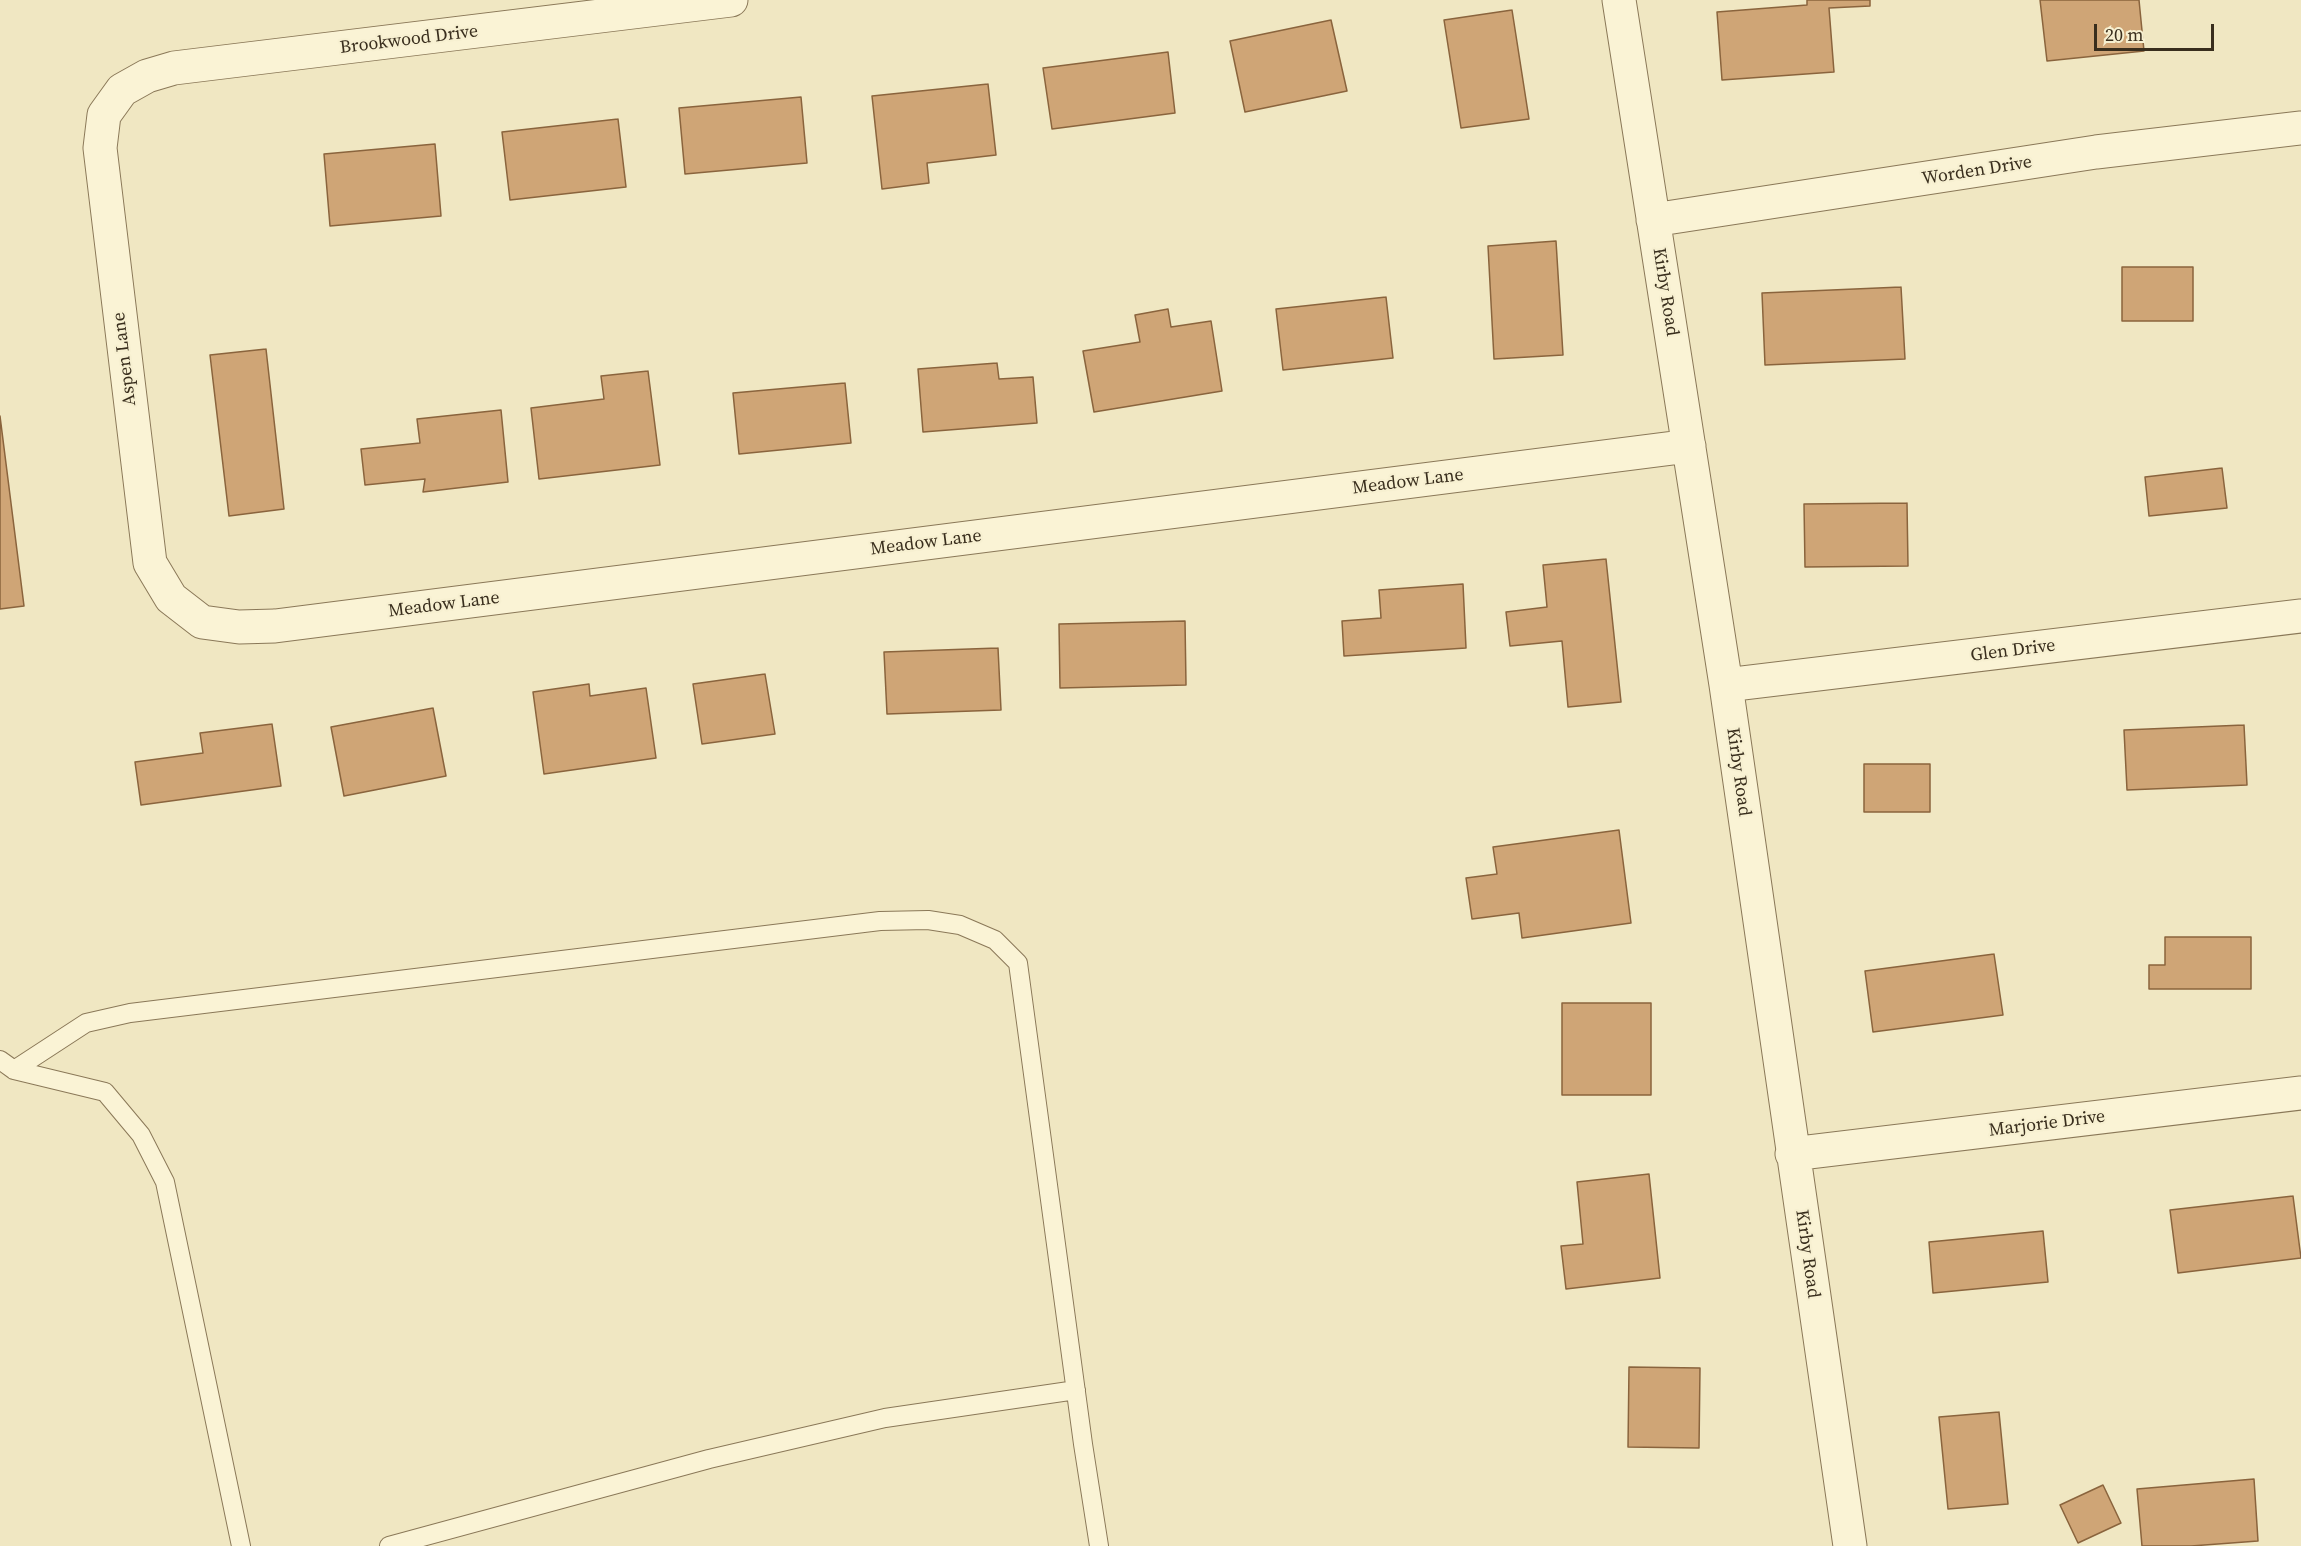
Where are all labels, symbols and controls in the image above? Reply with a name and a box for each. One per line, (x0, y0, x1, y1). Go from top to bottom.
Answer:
scale bar (2097, 12, 2217, 50)
street label: Brookwood Drive (339, 21, 479, 59)
text: 20 m (2105, 22, 2143, 47)
street label: Worden Drive (1920, 152, 2034, 190)
street label: Kirby Road (1647, 246, 1683, 338)
street label: Aspen Lane (109, 311, 141, 407)
street label: Meadow Lane (1351, 464, 1465, 500)
street label: Meadow Lane (869, 525, 983, 561)
street label: Meadow Lane (387, 587, 501, 623)
street label: Glen Drive (1969, 635, 2057, 667)
street label: Kirby Road (1721, 726, 1755, 818)
street label: Marjorie Drive (1988, 1106, 2106, 1142)
street label: Kirby Road (1790, 1208, 1824, 1300)

